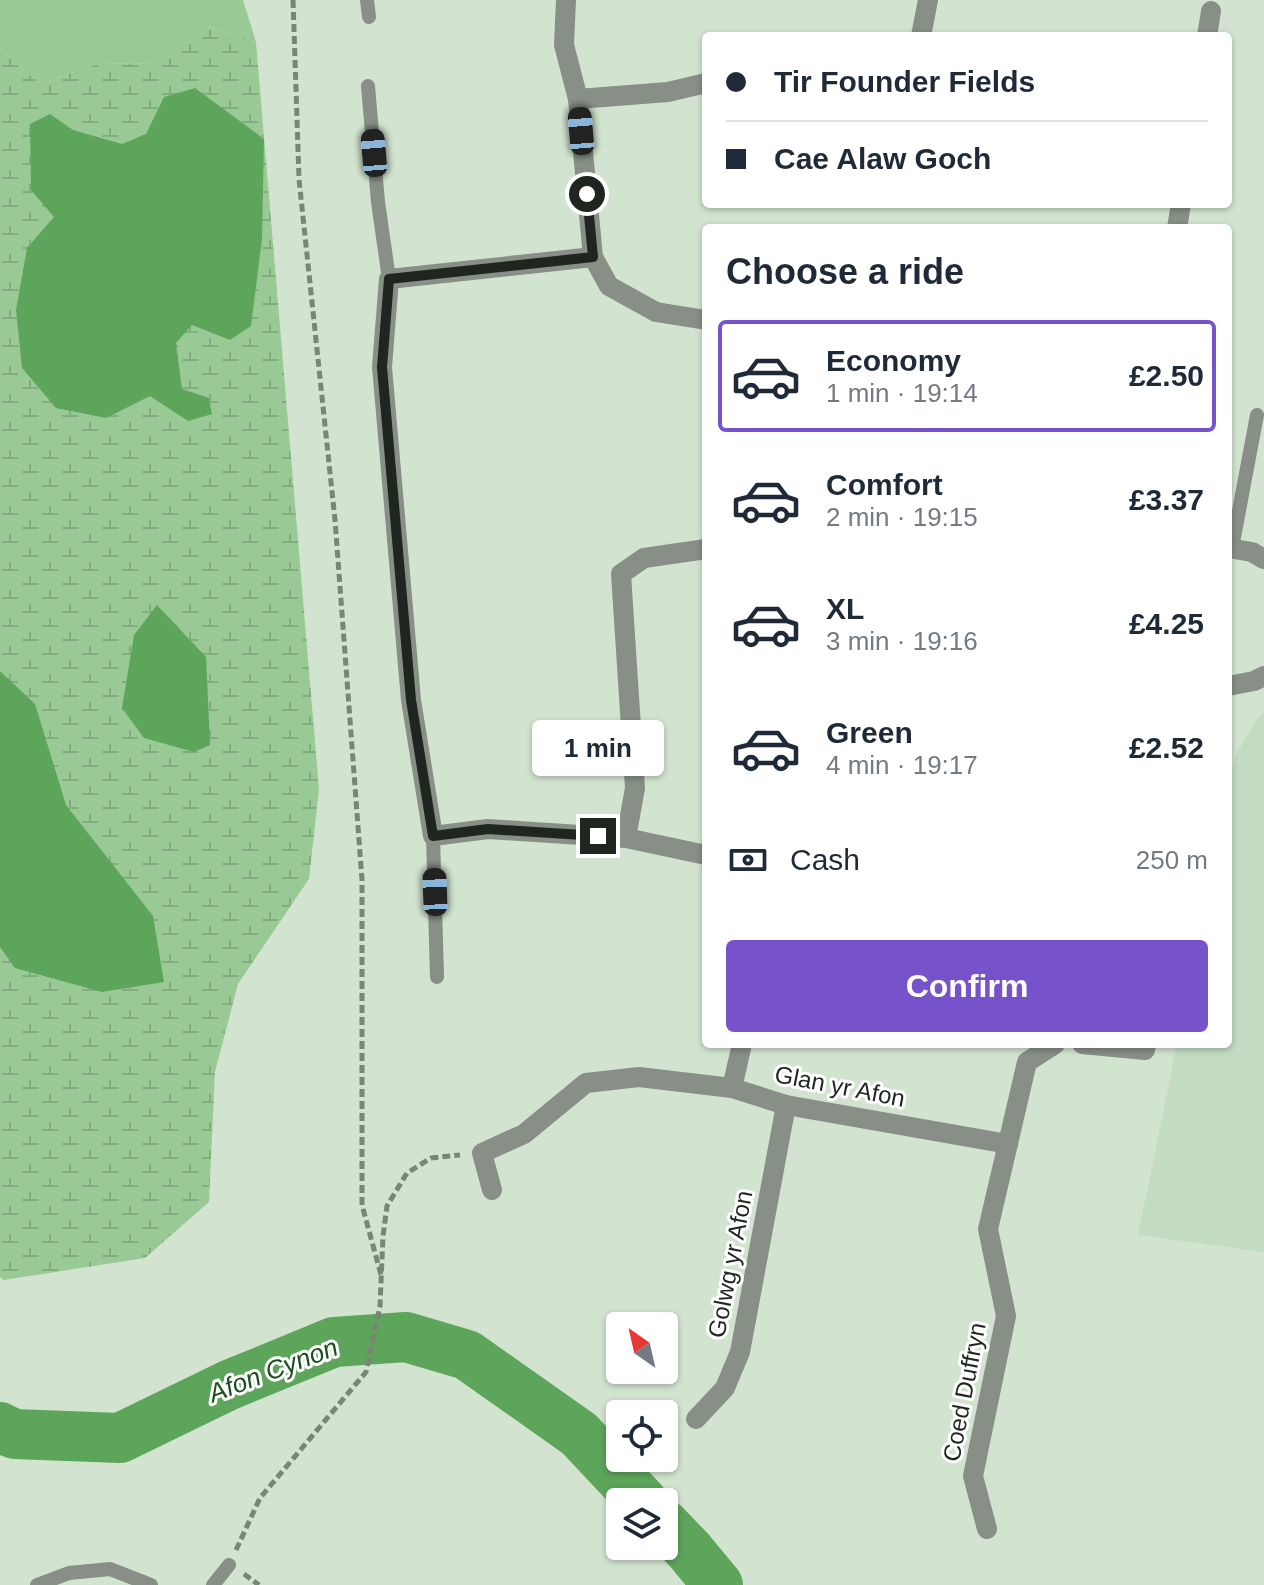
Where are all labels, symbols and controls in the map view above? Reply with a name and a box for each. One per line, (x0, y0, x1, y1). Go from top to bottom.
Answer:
text: Tir Founder Fields (774, 65, 1035, 98)
car (567, 106, 595, 156)
car (360, 128, 388, 178)
text: Cae Alaw Goch (774, 142, 991, 175)
route start (569, 176, 605, 212)
text: Choose a ride (726, 251, 964, 292)
icon: car (730, 340, 802, 412)
text: Economy (826, 344, 961, 377)
text: £2.50 (1129, 359, 1204, 392)
text: 1 min · 19:14 (826, 378, 978, 408)
icon: car (730, 464, 802, 536)
text: Comfort (826, 468, 943, 501)
text: £3.37 (1129, 483, 1204, 516)
text: 2 min · 19:15 (826, 502, 978, 532)
icon: car (730, 588, 802, 660)
text: XL (826, 592, 864, 625)
text: £4.25 (1129, 607, 1204, 640)
text: 3 min · 19:16 (826, 626, 978, 656)
icon: car (730, 712, 802, 784)
text: Green (826, 716, 913, 749)
callout: 1 min (532, 720, 664, 776)
text: £2.52 (1129, 731, 1204, 764)
text: 1 min (564, 733, 632, 763)
text: 4 min · 19:17 (826, 750, 978, 780)
route end (580, 818, 616, 854)
icon: cash (726, 838, 770, 882)
text: Cash (790, 843, 860, 876)
text: 250 m (1136, 845, 1208, 875)
car (422, 868, 448, 916)
button: Confirm (726, 940, 1208, 1032)
street label: Glan yr Afon (773, 1060, 907, 1112)
street label: Golwg yr Afon (702, 1188, 758, 1340)
north arrow (606, 1312, 678, 1384)
map controls (606, 1312, 678, 1560)
street label: Coed Duffryn (937, 1320, 991, 1464)
water label: Afon Cynon (202, 1332, 342, 1409)
button: locate (606, 1400, 678, 1472)
button: layers (606, 1488, 678, 1560)

